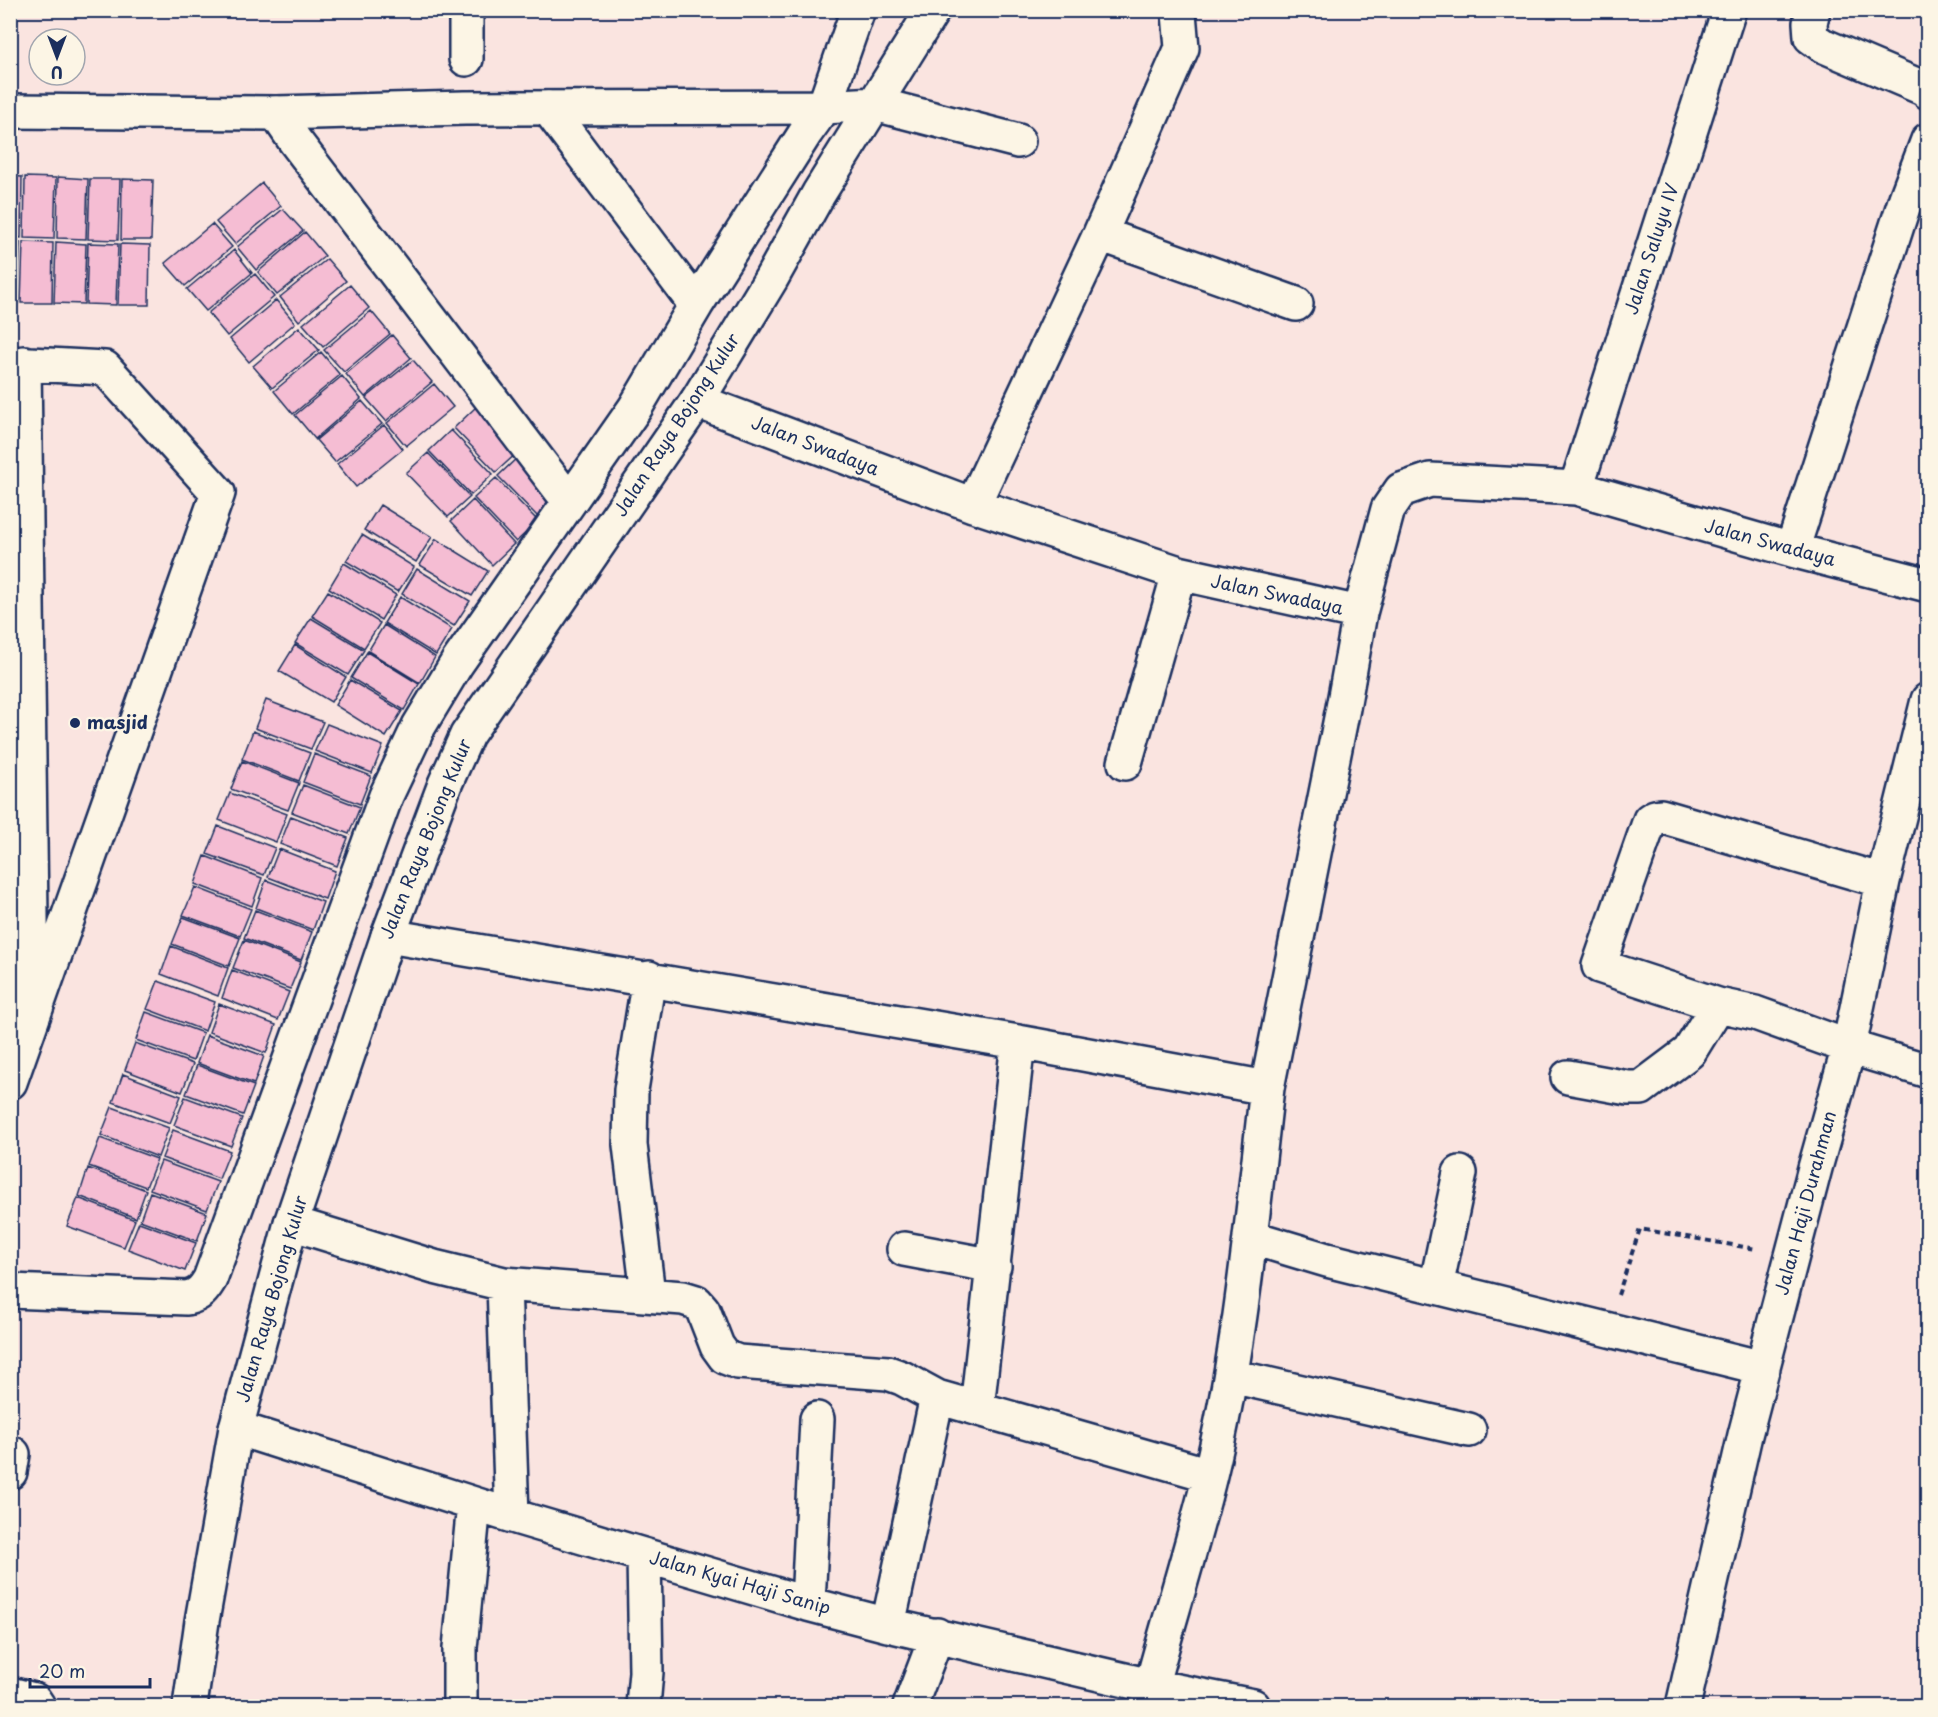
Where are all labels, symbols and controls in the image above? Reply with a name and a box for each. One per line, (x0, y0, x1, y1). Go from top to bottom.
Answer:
north arrow (27, 27, 87, 87)
text: U (51, 61, 63, 85)
street label: Jalan Saluyu IV (1617, 179, 1685, 318)
street label: Jalan Raya Bojong Kulur (606, 327, 746, 521)
street label: Jalan Swadaya (748, 408, 884, 482)
street label: Jalan Swadaya (1702, 511, 1840, 572)
street label: Jalan Swadaya (1209, 566, 1347, 621)
place label: masjid (87, 708, 148, 735)
marker: masjid (68, 716, 82, 730)
street label: Jalan Raya Bojong Kulur (372, 734, 477, 943)
street label: Jalan Haji Durahman (1767, 1108, 1842, 1298)
street label: Jalan Raya Bojong Kulur (228, 1192, 313, 1405)
street label: Jalan Kyai Haji Sanip (647, 1543, 834, 1620)
scale bar (30, 1651, 150, 1689)
text: 20 m (39, 1657, 85, 1684)

